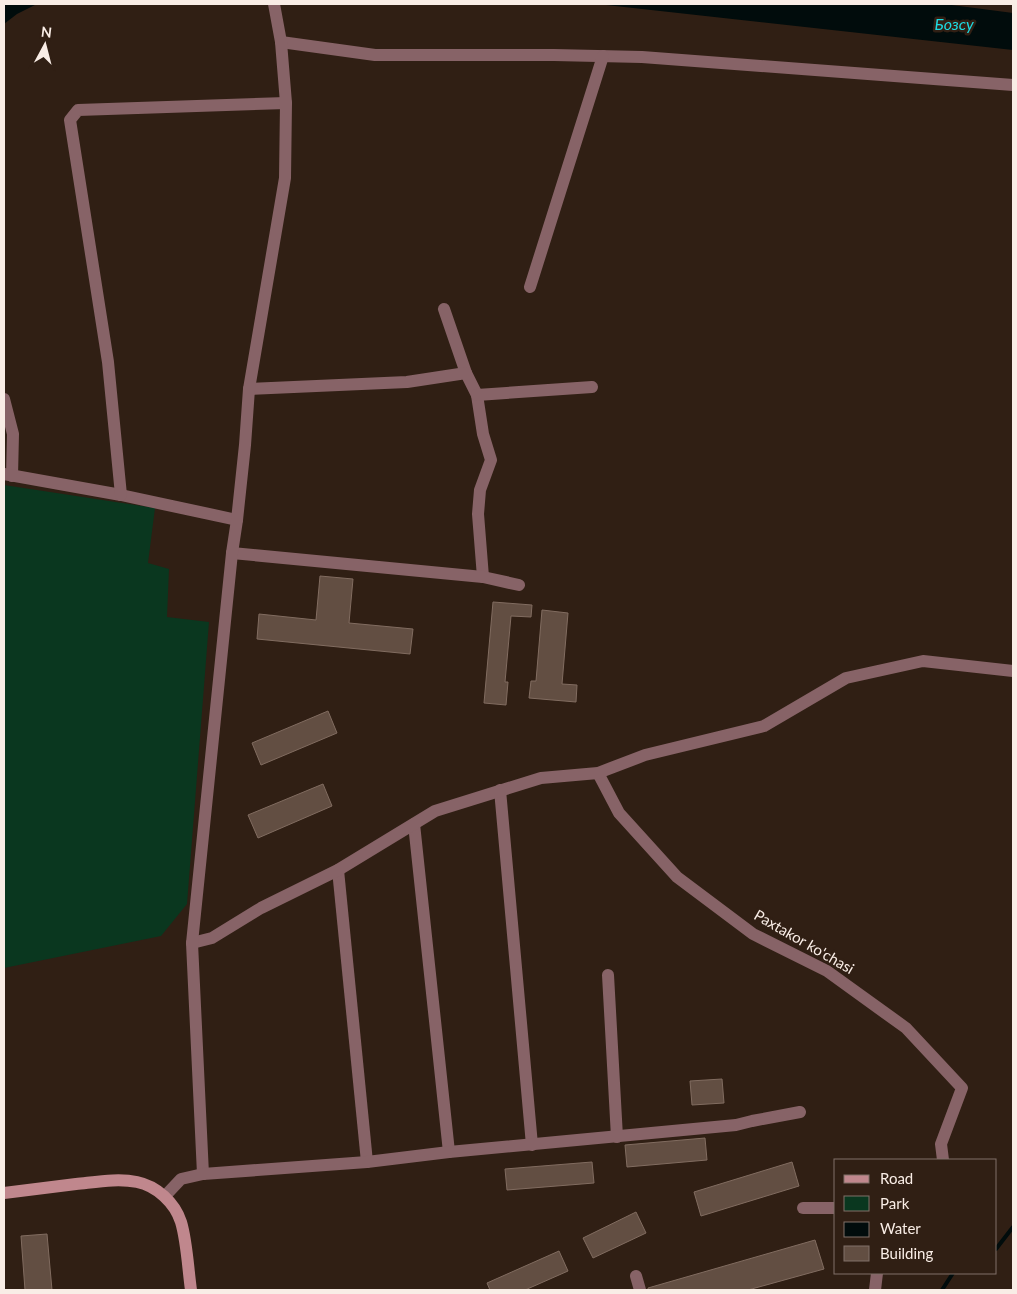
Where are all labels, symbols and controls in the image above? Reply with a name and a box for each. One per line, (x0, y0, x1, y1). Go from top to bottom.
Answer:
water label: Бозсу (934, 14, 974, 33)
north arrow (20, 20, 70, 70)
text: N (40, 23, 53, 41)
street label: Paxtakor ko'chasi (751, 905, 858, 977)
legend (834, 1159, 997, 1274)
text: Road (880, 1169, 913, 1187)
text: Park (880, 1194, 910, 1212)
text: Water (880, 1219, 921, 1237)
text: Building (880, 1244, 933, 1262)

